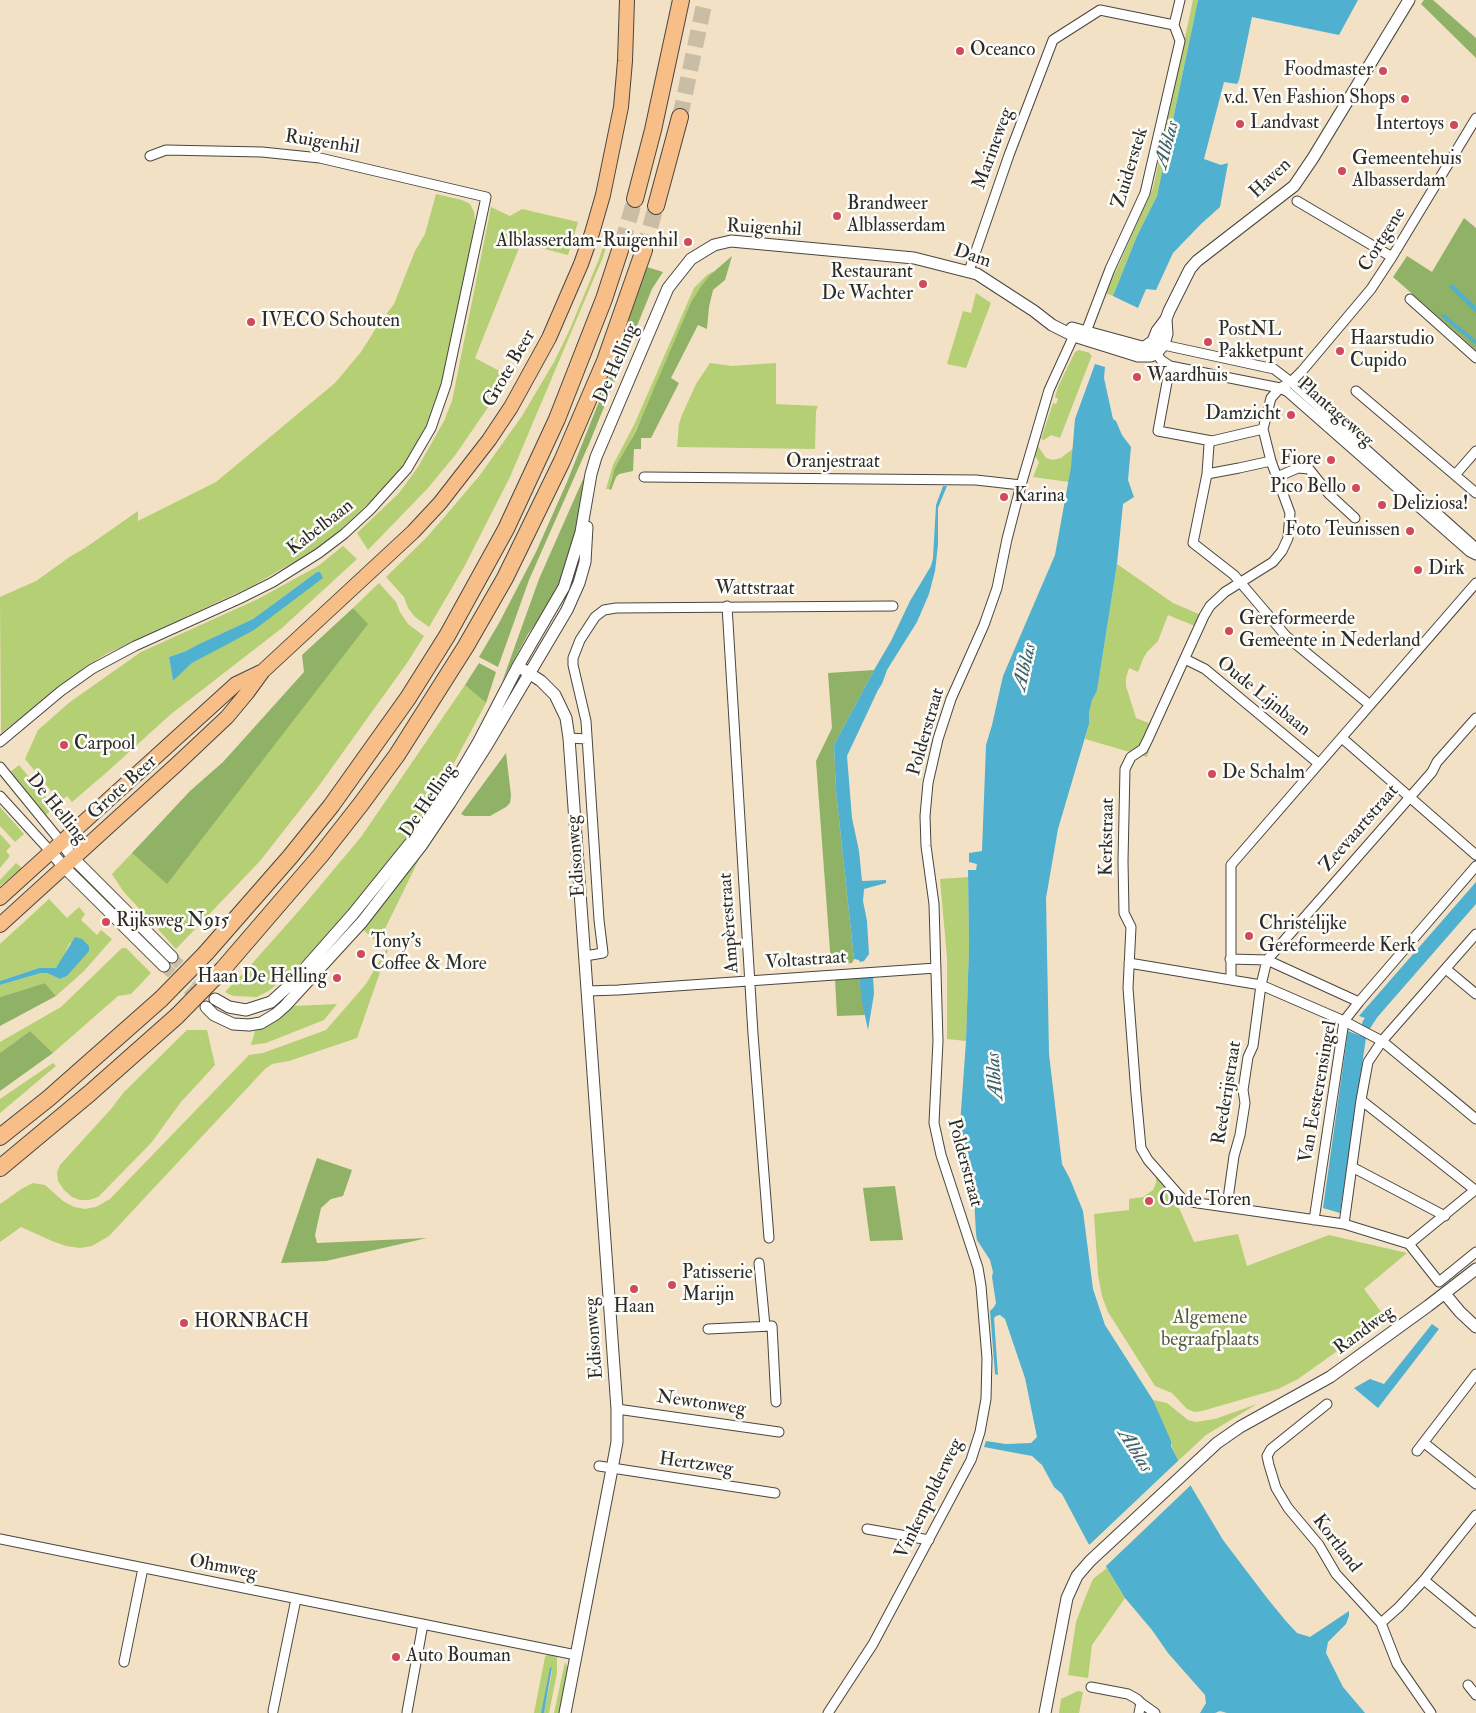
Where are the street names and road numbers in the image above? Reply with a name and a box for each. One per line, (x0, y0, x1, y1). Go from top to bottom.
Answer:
street label: Marineweg (969, 105, 1019, 193)
street label: Zuiderstek (1108, 125, 1154, 211)
street label: Ruigenhil (283, 126, 361, 160)
street label: Haven (1245, 154, 1297, 204)
street label: Cortgene (1354, 204, 1412, 276)
street label: Ruigenhil (726, 216, 802, 242)
street label: Dam (950, 240, 994, 274)
street label: De Helling (590, 321, 644, 407)
street label: Grote Beer (479, 326, 541, 412)
street label: Plantageweg (1292, 374, 1378, 452)
street label: Oranjestraat (786, 452, 880, 474)
street label: Kabelbaan (283, 495, 359, 561)
street label: Wattstraat (715, 579, 795, 601)
street label: Oude Lijnbaan (1211, 652, 1315, 742)
street label: Polderstraat (904, 685, 950, 779)
street label: Grote Beer (84, 751, 162, 825)
street label: De Helling (396, 760, 462, 842)
street label: De Helling (20, 769, 92, 849)
street label: Zeevaartstraat (1316, 781, 1404, 877)
street label: Kerkstraat (1096, 798, 1120, 876)
street label: Edisonweg (563, 814, 591, 898)
street label: Ampèrestraat (715, 872, 745, 974)
street label: Voltastraat (765, 947, 847, 975)
street label: Van Eesterensingel (1295, 1019, 1343, 1165)
street label: Reederijstraat (1209, 1040, 1247, 1146)
street label: Polderstraat (941, 1116, 987, 1210)
street label: Edisonweg (581, 1296, 609, 1380)
street label: Randweg (1330, 1301, 1400, 1361)
street label: Newtonweg (655, 1386, 747, 1422)
street label: Vinkenpolderweg (891, 1435, 969, 1563)
street label: Hertzweg (657, 1449, 735, 1481)
street label: Kortland (1307, 1510, 1365, 1578)
street label: Ohmweg (187, 1550, 259, 1586)

